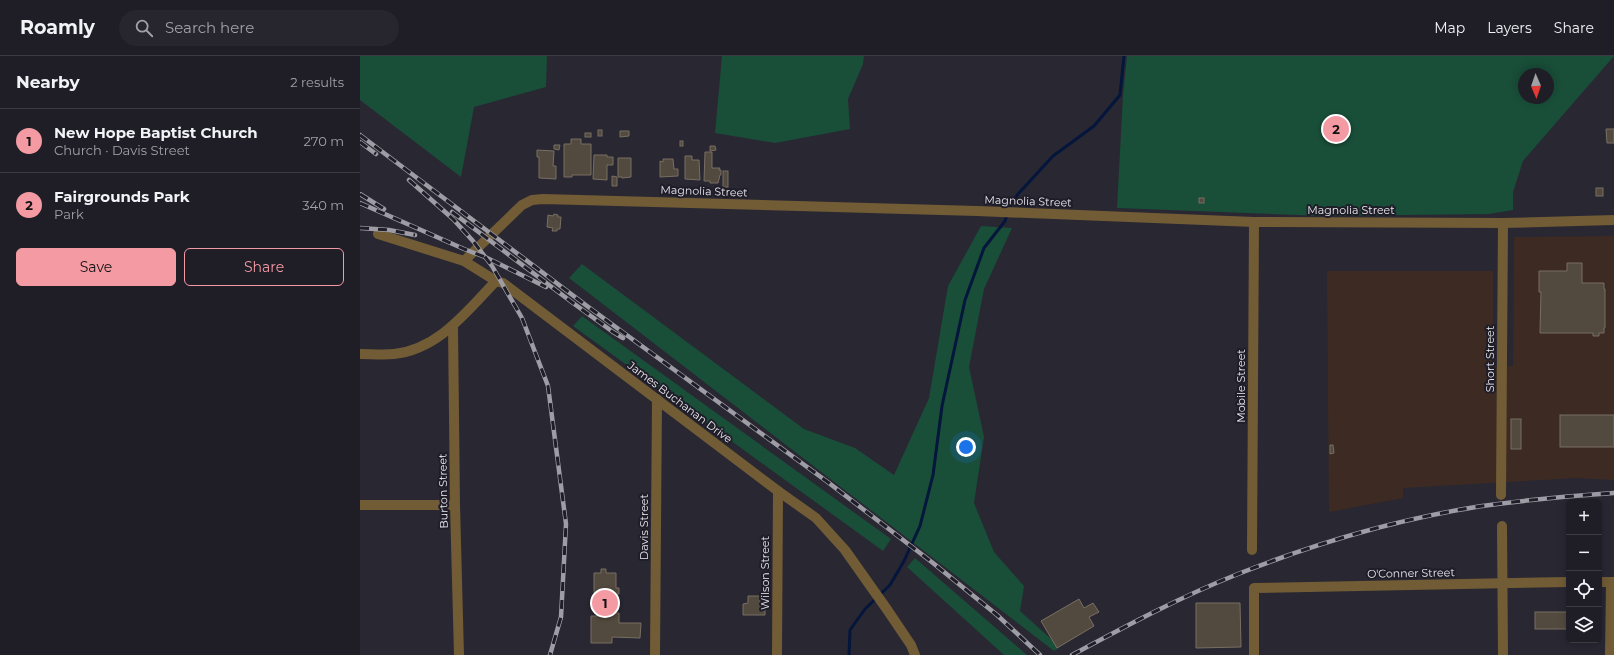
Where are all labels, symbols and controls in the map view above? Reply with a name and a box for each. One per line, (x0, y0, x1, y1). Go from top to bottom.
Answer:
search box (119, 10, 399, 46)
text: Roamly (20, 16, 95, 39)
icon: search (133, 17, 155, 39)
text: Search here (165, 18, 254, 37)
text: Map (1434, 19, 1465, 37)
text: Layers (1487, 19, 1532, 37)
text: Share (1554, 19, 1594, 37)
north arrow (1518, 68, 1554, 104)
text: Nearby (16, 72, 80, 92)
text: 2 results (290, 74, 344, 90)
pin: 2 (1323, 114, 1349, 144)
text: New Hope Baptist Church (54, 123, 258, 142)
text: 1 (26, 133, 32, 149)
text: 270 m (303, 133, 344, 149)
text: Church · Davis Street (54, 142, 190, 158)
street label: Magnolia Street (660, 182, 748, 200)
text: Fairgrounds Park (54, 187, 190, 206)
street label: Magnolia Street (984, 192, 1072, 210)
text: 2 (25, 197, 33, 213)
text: 340 m (302, 197, 344, 213)
street label: Magnolia Street (1307, 203, 1395, 217)
text: Park (54, 206, 84, 222)
button: Save (16, 248, 176, 286)
button: Share (184, 248, 344, 286)
street label: Short Street (1483, 325, 1497, 392)
street label: Mobile Street (1234, 349, 1248, 423)
street label: James Buchanan Drive (624, 357, 735, 446)
your location (956, 437, 976, 457)
street label: Burton Street (435, 453, 451, 529)
street label: Davis Street (637, 494, 651, 560)
map controls (1566, 499, 1602, 643)
button: + (1566, 499, 1602, 535)
button: − (1566, 535, 1602, 571)
street label: Wilson Street (758, 536, 772, 610)
street label: O'Conner Street (1367, 565, 1455, 581)
button: locate (1566, 571, 1602, 607)
pin: 1 (592, 588, 618, 618)
button: layers (1566, 607, 1602, 643)

